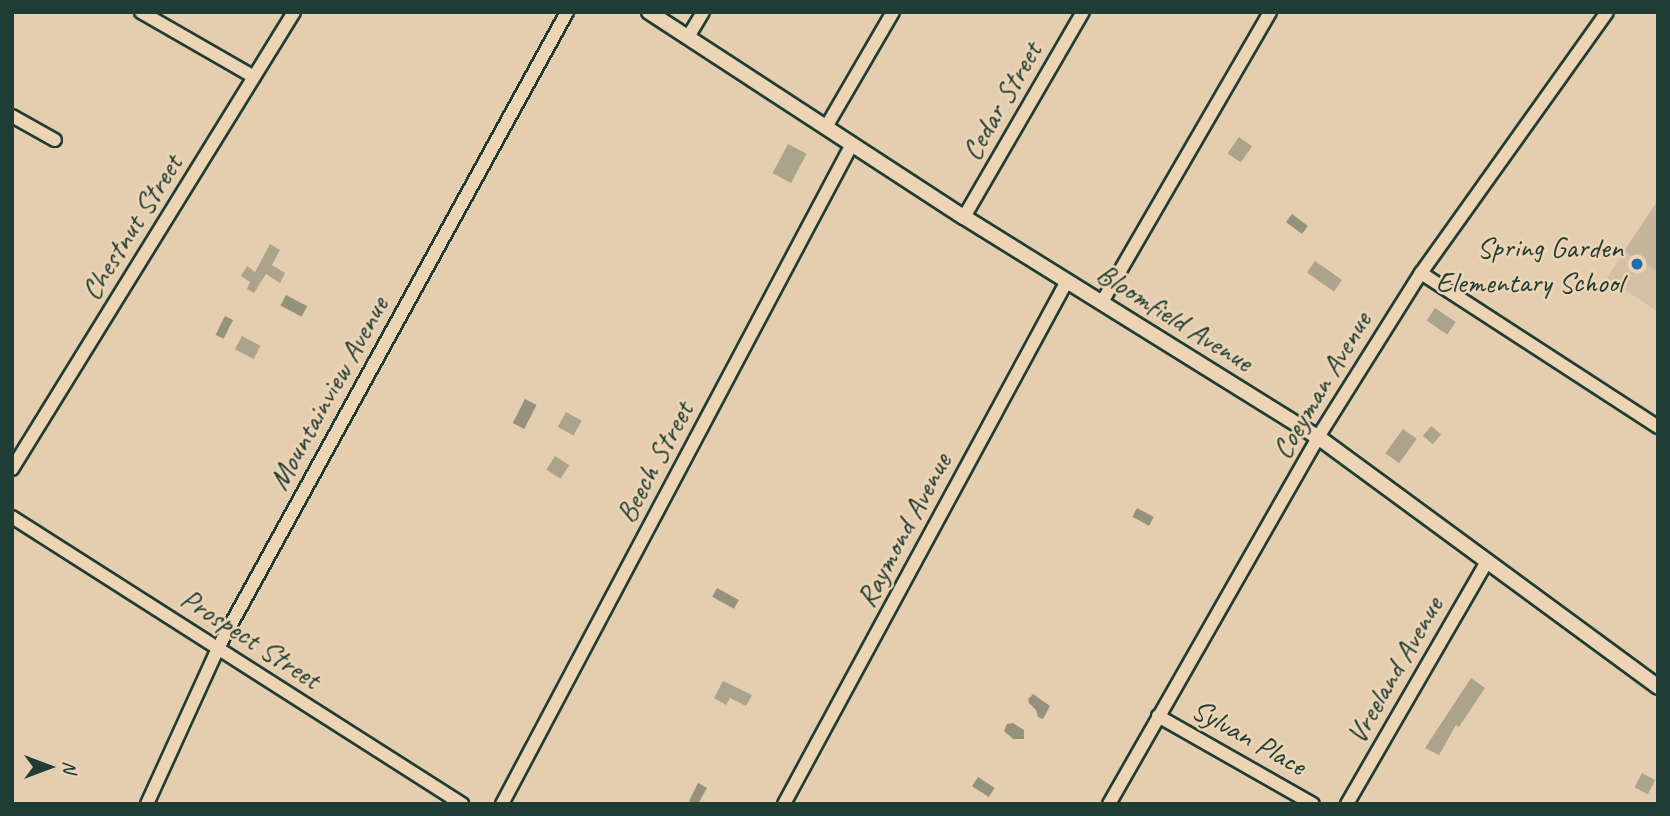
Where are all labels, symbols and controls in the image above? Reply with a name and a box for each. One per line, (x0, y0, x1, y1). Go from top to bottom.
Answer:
street label: Cedar Street (953, 35, 1049, 167)
street label: Chestnut Street (72, 147, 190, 307)
place label: Spring Garden Elementary School (1436, 229, 1623, 300)
street label: Bloomfield Avenue (1090, 255, 1260, 379)
marker: Spring Garden Elementary School (1629, 256, 1645, 272)
street label: Mountainview Avenue (260, 290, 396, 496)
street label: Coeyman Avenue (1263, 305, 1379, 465)
street label: Beech Street (607, 395, 701, 529)
street label: Raymond Avenue (847, 447, 959, 613)
street label: Prospect Street (174, 579, 328, 697)
street label: Vreeland Avenue (1338, 590, 1450, 750)
street label: Sylvan Place (1185, 691, 1313, 783)
north arrow (14, 732, 84, 802)
text: N (58, 761, 82, 773)

